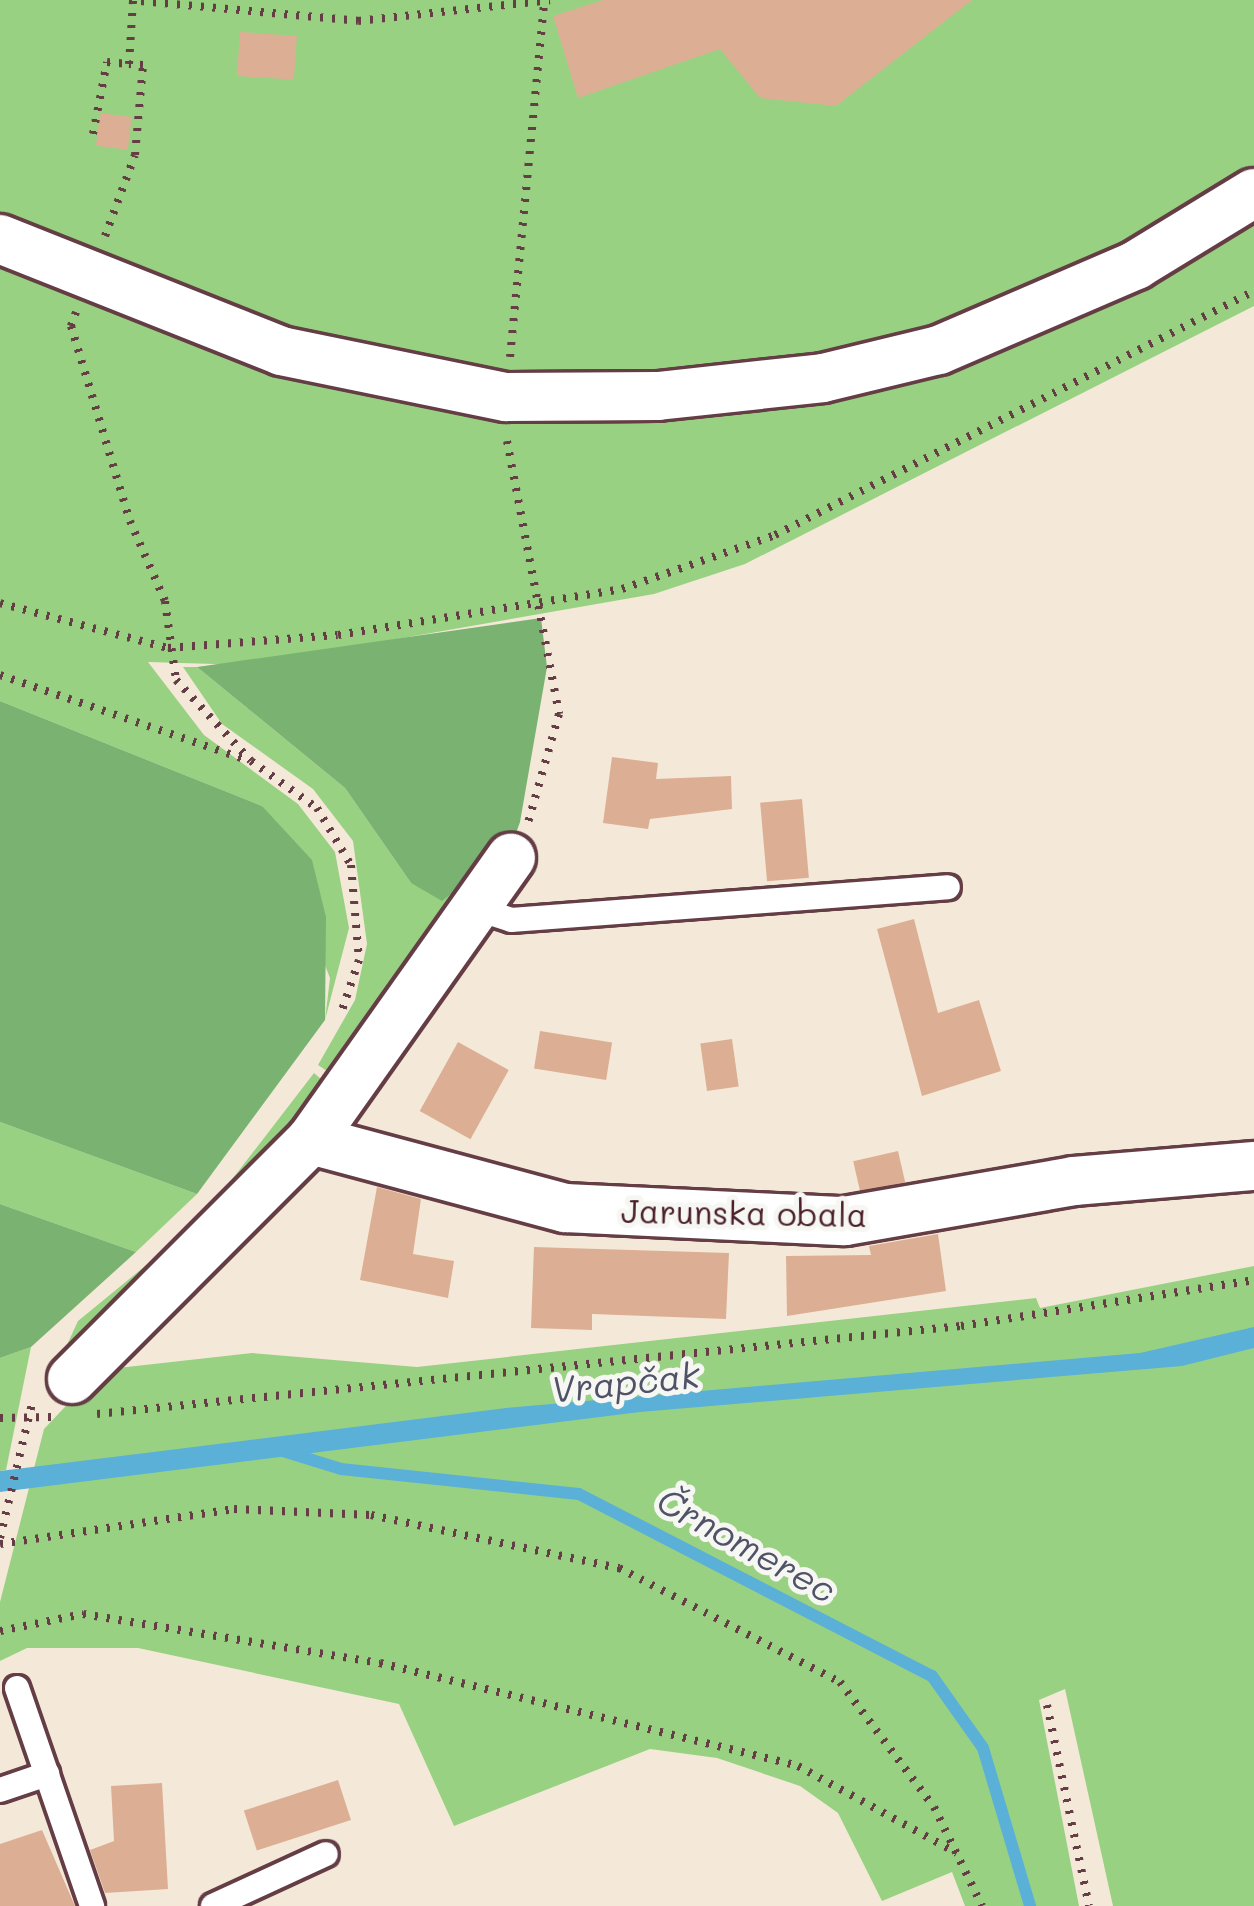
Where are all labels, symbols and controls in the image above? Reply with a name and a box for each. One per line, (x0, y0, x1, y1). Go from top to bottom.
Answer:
street label: Jarunska obala (621, 1190, 867, 1234)
water label: Vrapčak (548, 1352, 702, 1410)
water label: Črnomerec (650, 1477, 844, 1611)

